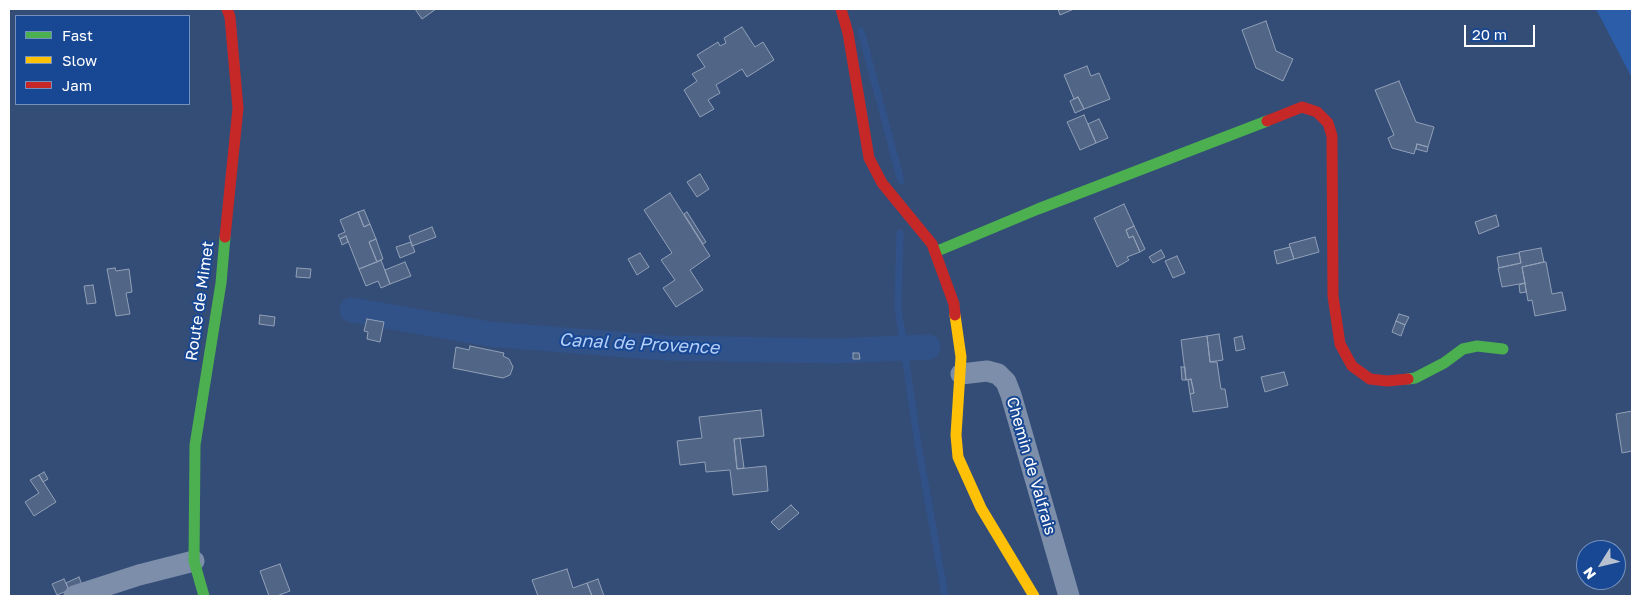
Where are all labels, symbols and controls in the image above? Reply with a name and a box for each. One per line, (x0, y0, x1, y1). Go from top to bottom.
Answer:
legend (15, 15, 190, 105)
scale bar (1466, 15, 1537, 47)
text: 20 m (1472, 25, 1507, 43)
text: Fast (62, 26, 93, 44)
text: Slow (62, 51, 97, 69)
text: Jam (62, 76, 92, 94)
street label: Route de Mimet (182, 240, 218, 362)
water label: Canal de Provence (558, 329, 720, 359)
street label: Chemin de Valfrais (1002, 395, 1060, 537)
north arrow (1576, 540, 1626, 590)
text: N (1579, 564, 1599, 583)

